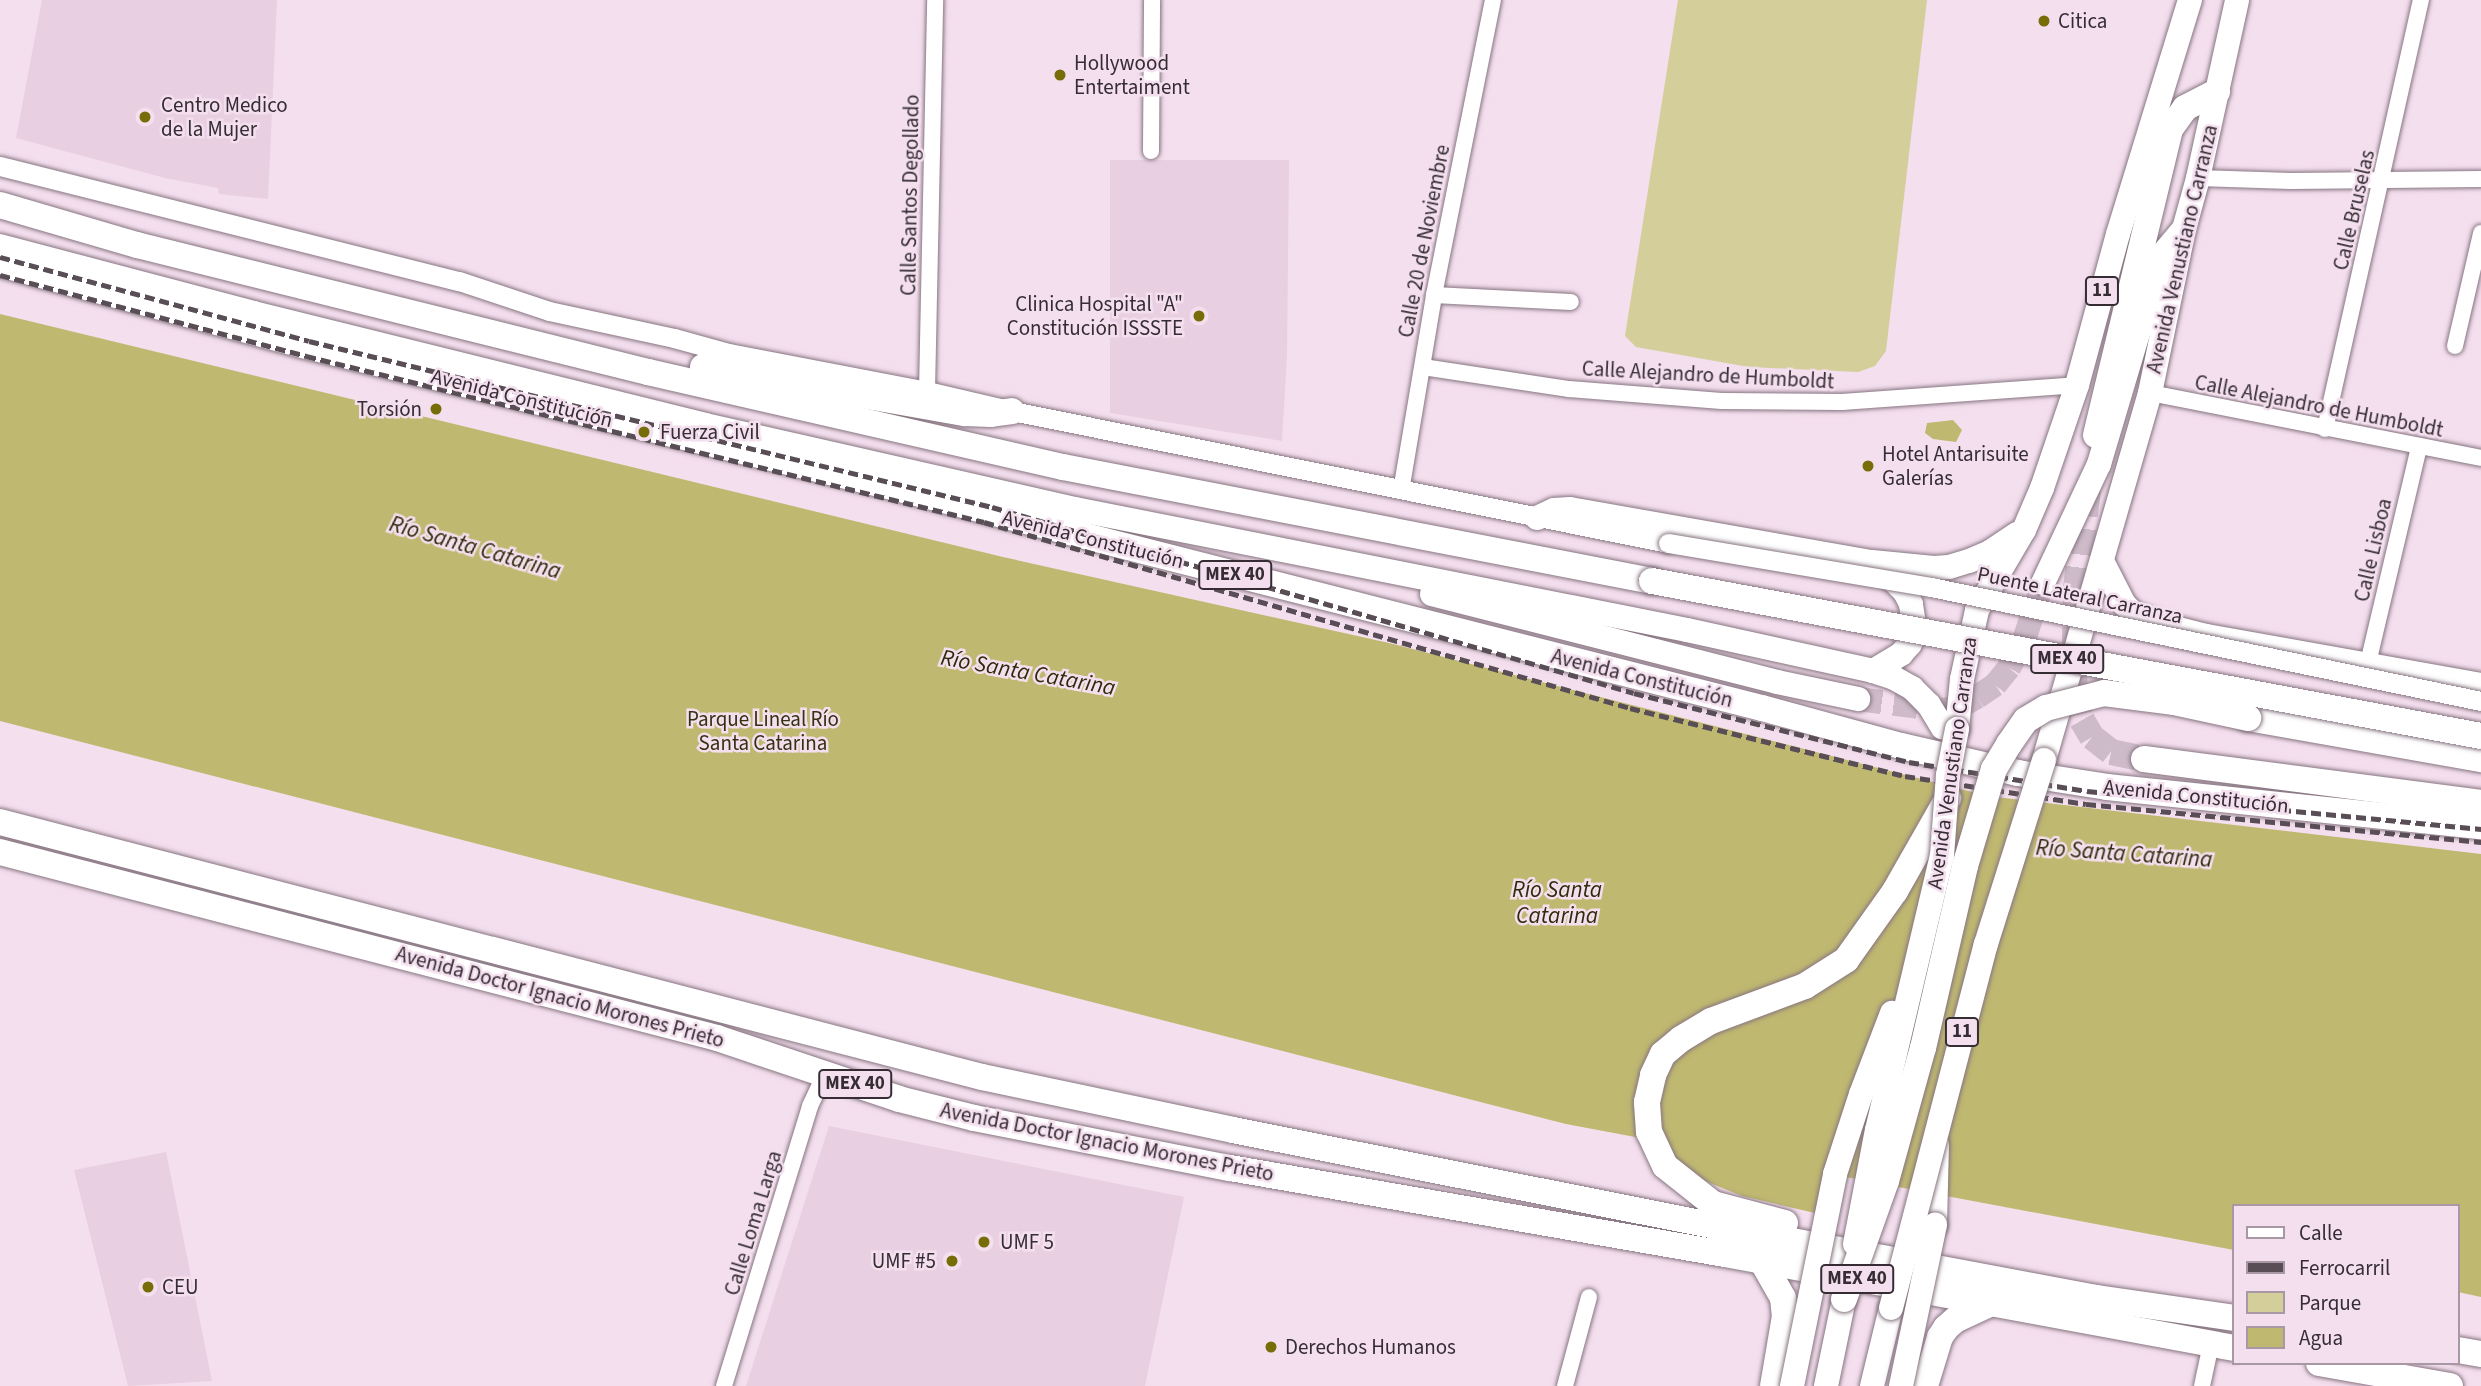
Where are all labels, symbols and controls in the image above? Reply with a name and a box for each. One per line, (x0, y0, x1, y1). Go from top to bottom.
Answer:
place label: Citica (2058, 8, 2107, 34)
marker: Citica (2036, 13, 2052, 29)
place label: Hollywood Entertaiment (1074, 50, 1190, 100)
marker: Hollywood Entertaiment (1052, 67, 1068, 83)
place label: Centro Medico de la Mujer (161, 92, 288, 142)
street label: Calle Santos Degollado (896, 94, 924, 296)
marker: Centro Medico de la Mujer (135, 107, 155, 127)
street label: Avenida Venustiano Carranza (2141, 122, 2223, 376)
street label: Calle 20 de Noviembre (1393, 142, 1455, 340)
street label: Calle Bruselas (2328, 147, 2380, 273)
road number: 11 (2084, 276, 2120, 306)
place label: Clinica Hospital "A" Constitución ISSSTE (1007, 291, 1183, 341)
marker: Clinica Hospital "A" Constitución ISSSTE (1189, 306, 1209, 326)
street label: Calle Alejandro de Humboldt (1581, 356, 1835, 394)
street label: Avenida Constitución (429, 363, 615, 433)
street label: Calle Alejandro de Humboldt (2193, 370, 2445, 442)
place label: Torsión (357, 396, 422, 422)
marker: Torsión (428, 401, 444, 417)
place label: Fuerza Civil (660, 419, 760, 445)
marker: Fuerza Civil (634, 422, 654, 442)
place label: Hotel Antarisuite Galerías (1882, 441, 2029, 491)
marker: Hotel Antarisuite Galerías (1860, 458, 1876, 474)
street label: Calle Lisboa (2349, 496, 2397, 604)
street label: Avenida Constitución (1000, 504, 1186, 574)
water label: Río Santa Catarina (386, 510, 564, 586)
road number: MEX 40 (1196, 560, 1274, 590)
street label: Puente Lateral Carranza (1975, 561, 2185, 629)
street label: Avenida Venustiano Carranza (1922, 635, 1982, 891)
street label: Avenida Constitución (1549, 643, 1735, 713)
water label: Río Santa Catarina (938, 644, 1118, 702)
road number: MEX 40 (2028, 644, 2106, 674)
park label: Parque Lineal Río Santa Catarina (687, 706, 839, 756)
street label: Avenida Constitución (2102, 774, 2290, 818)
water label: Río Santa Catarina (2035, 834, 2213, 874)
water label: Río Santa Catarina (1512, 876, 1602, 930)
street label: Avenida Doctor Ignacio Morones Prieto (393, 941, 727, 1053)
road number: 11 (1944, 1016, 1980, 1048)
road number: MEX 40 (816, 1068, 894, 1100)
street label: Avenida Doctor Ignacio Morones Prieto (938, 1097, 1276, 1187)
street label: Calle Loma Larga (719, 1148, 787, 1298)
legend (2232, 1204, 2460, 1365)
text: Calle (2299, 1218, 2343, 1248)
place label: UMF 5 (1000, 1229, 1054, 1255)
marker: UMF 5 (974, 1232, 994, 1252)
place label: UMF #5 (872, 1248, 936, 1274)
marker: UMF #5 (942, 1251, 962, 1271)
text: Ferrocarril (2299, 1253, 2390, 1283)
road number: MEX 40 (1818, 1264, 1896, 1294)
place label: CEU (162, 1274, 199, 1300)
marker: CEU (140, 1279, 156, 1295)
text: Parque (2299, 1288, 2361, 1318)
text: Agua (2299, 1323, 2343, 1353)
place label: Derechos Humanos (1285, 1334, 1456, 1360)
marker: Derechos Humanos (1263, 1339, 1279, 1355)

